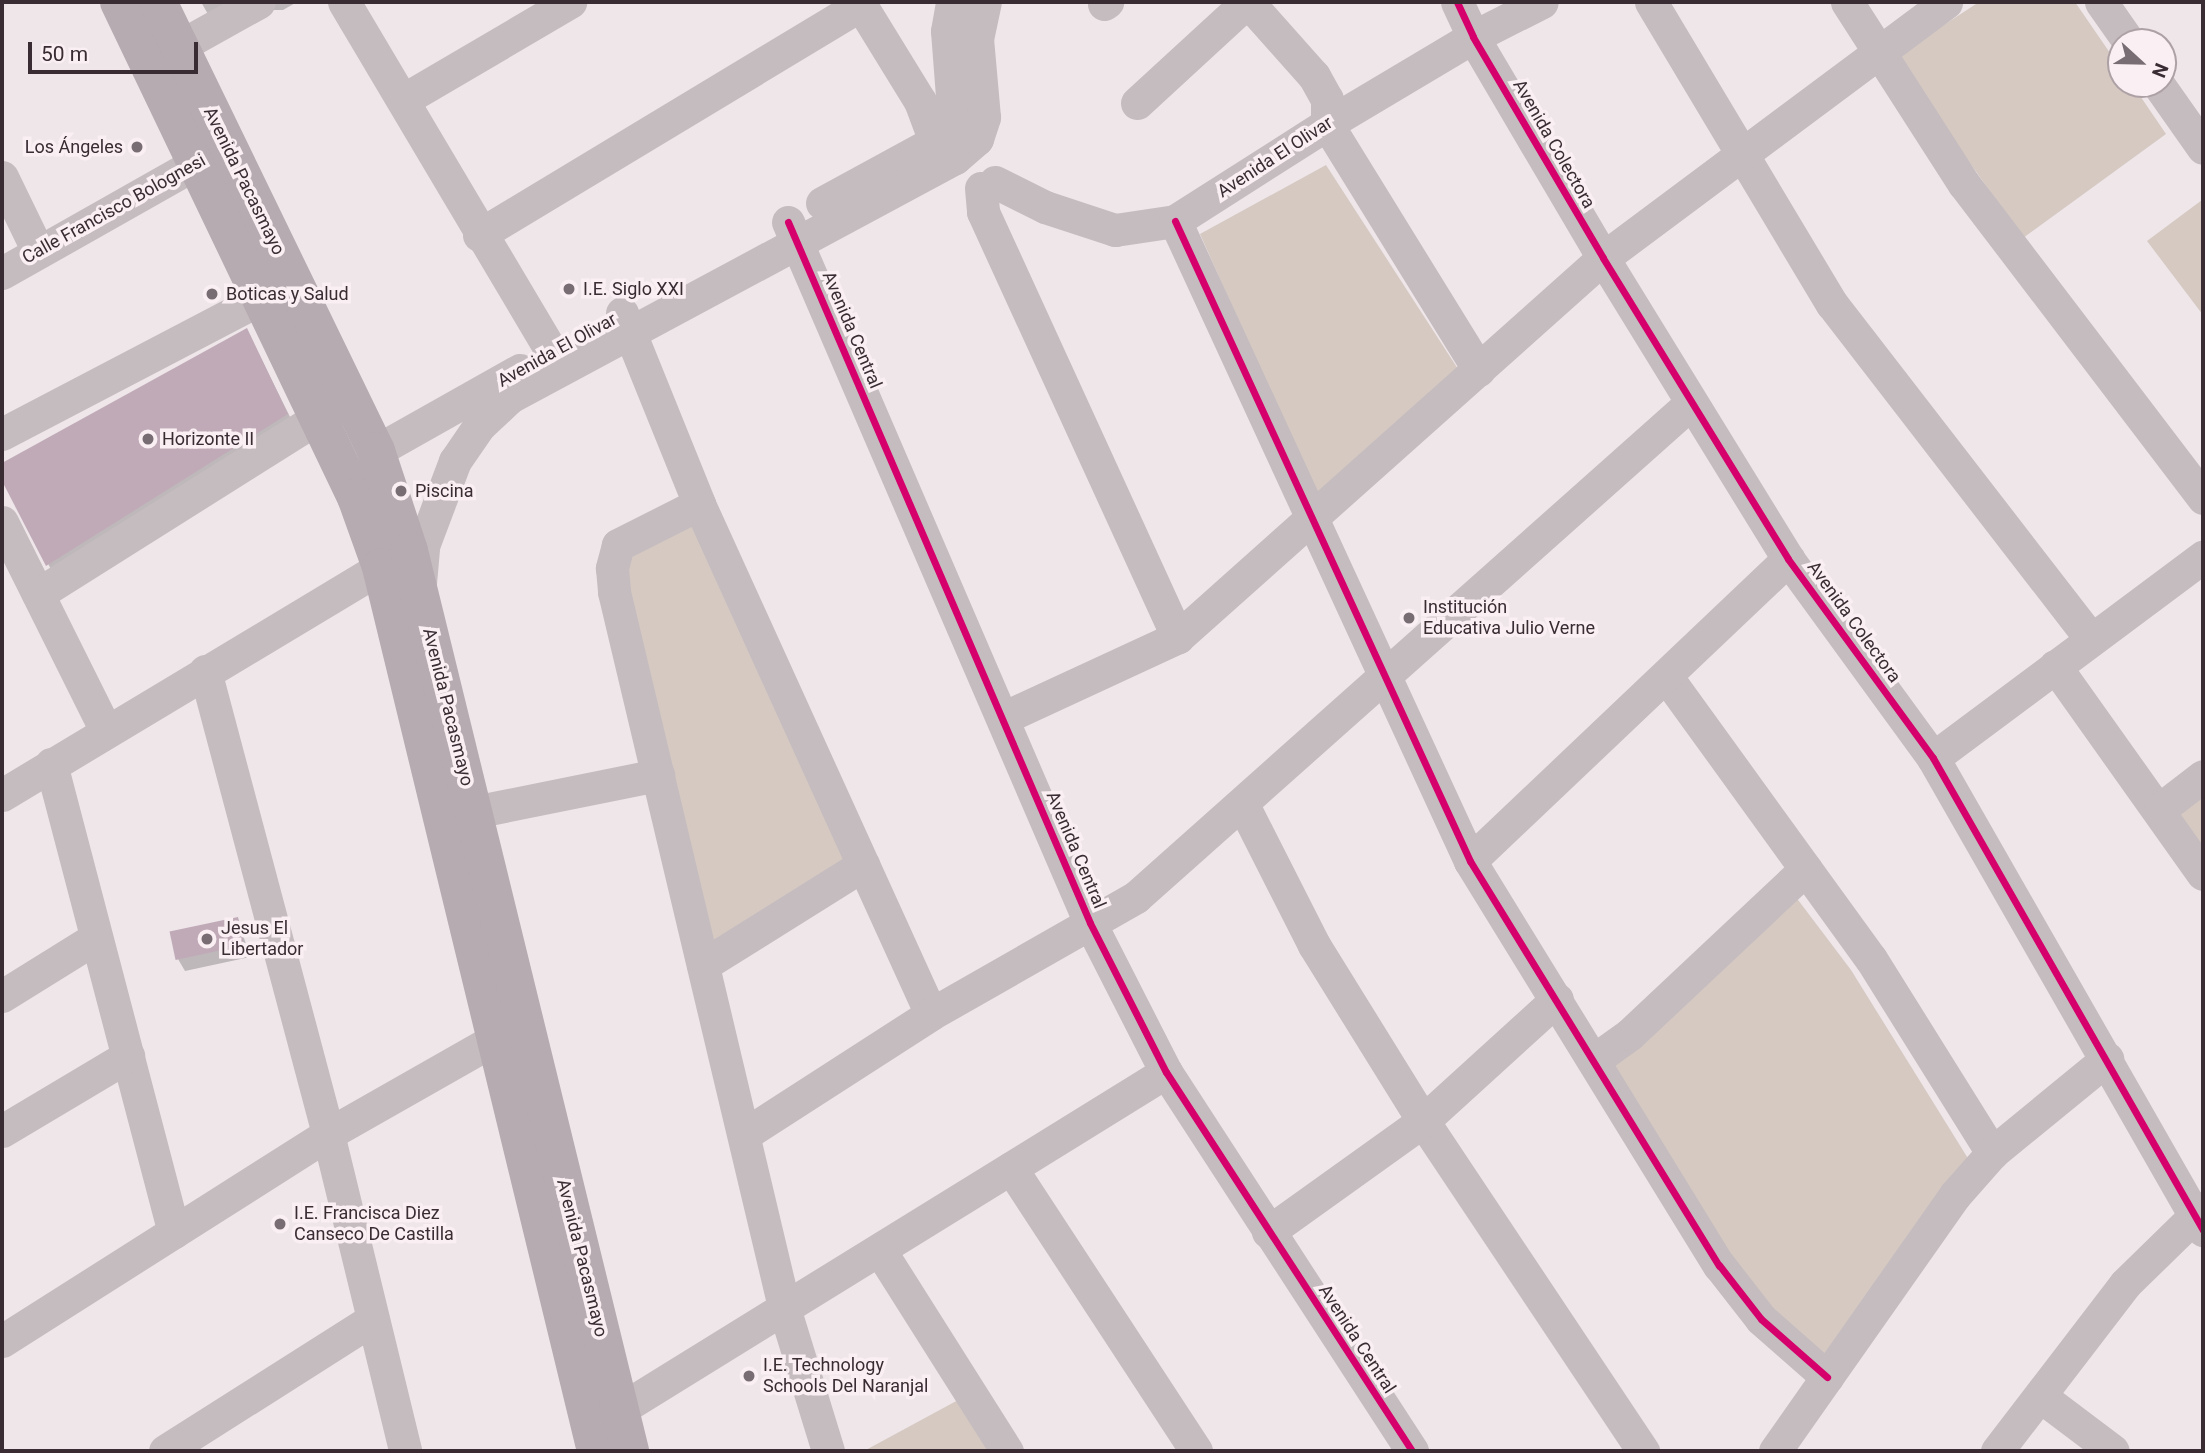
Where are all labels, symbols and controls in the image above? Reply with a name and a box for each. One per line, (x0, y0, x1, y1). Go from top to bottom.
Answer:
scale bar (32, 28, 201, 72)
north arrow (2107, 28, 2177, 98)
text: 50 m (41, 42, 88, 66)
text: N (2147, 60, 2173, 81)
street label: Avenida Colectora (1508, 76, 1600, 212)
street label: Avenida Pacasmayo (199, 104, 289, 258)
street label: Avenida El Olivar (1213, 112, 1337, 202)
place label: Los Ángeles (25, 136, 123, 158)
marker: Los Ángeles (129, 139, 145, 155)
street label: Calle Francisco Bolognesi (19, 150, 209, 268)
street label: Avenida Central (818, 268, 886, 392)
place label: I.E. Siglo XXI (583, 278, 684, 300)
marker: I.E. Siglo XXI (561, 281, 577, 297)
place label: Boticas y Salud (226, 283, 349, 305)
marker: Boticas y Salud (204, 286, 220, 302)
street label: Avenida El Olivar (494, 308, 620, 392)
place label: Horizonte II (162, 428, 254, 450)
marker: Horizonte II (140, 431, 156, 447)
place label: Piscina (415, 480, 474, 502)
marker: Piscina (393, 483, 409, 499)
street label: Avenida Colectora (1803, 557, 1905, 687)
place label: Institución Educativa Julio Verne (1423, 597, 1595, 640)
marker: Institución Educativa Julio Verne (1401, 610, 1417, 626)
street label: Avenida Pacasmayo (418, 626, 478, 788)
street label: Avenida Central (1042, 788, 1110, 912)
place label: Jesus El Libertador (221, 918, 303, 960)
marker: Jesus El Libertador (199, 931, 215, 947)
street label: Avenida Pacasmayo (552, 1177, 612, 1339)
place label: I.E. Francisca Diez Canseco De Castilla (294, 1203, 454, 1246)
marker: I.E. Francisca Diez Canseco De Castilla (272, 1216, 288, 1232)
street label: Avenida Central (1314, 1281, 1400, 1397)
place label: I.E. Technology Schools Del Naranjal (763, 1355, 928, 1398)
marker: I.E. Technology Schools Del Naranjal (741, 1368, 757, 1384)

